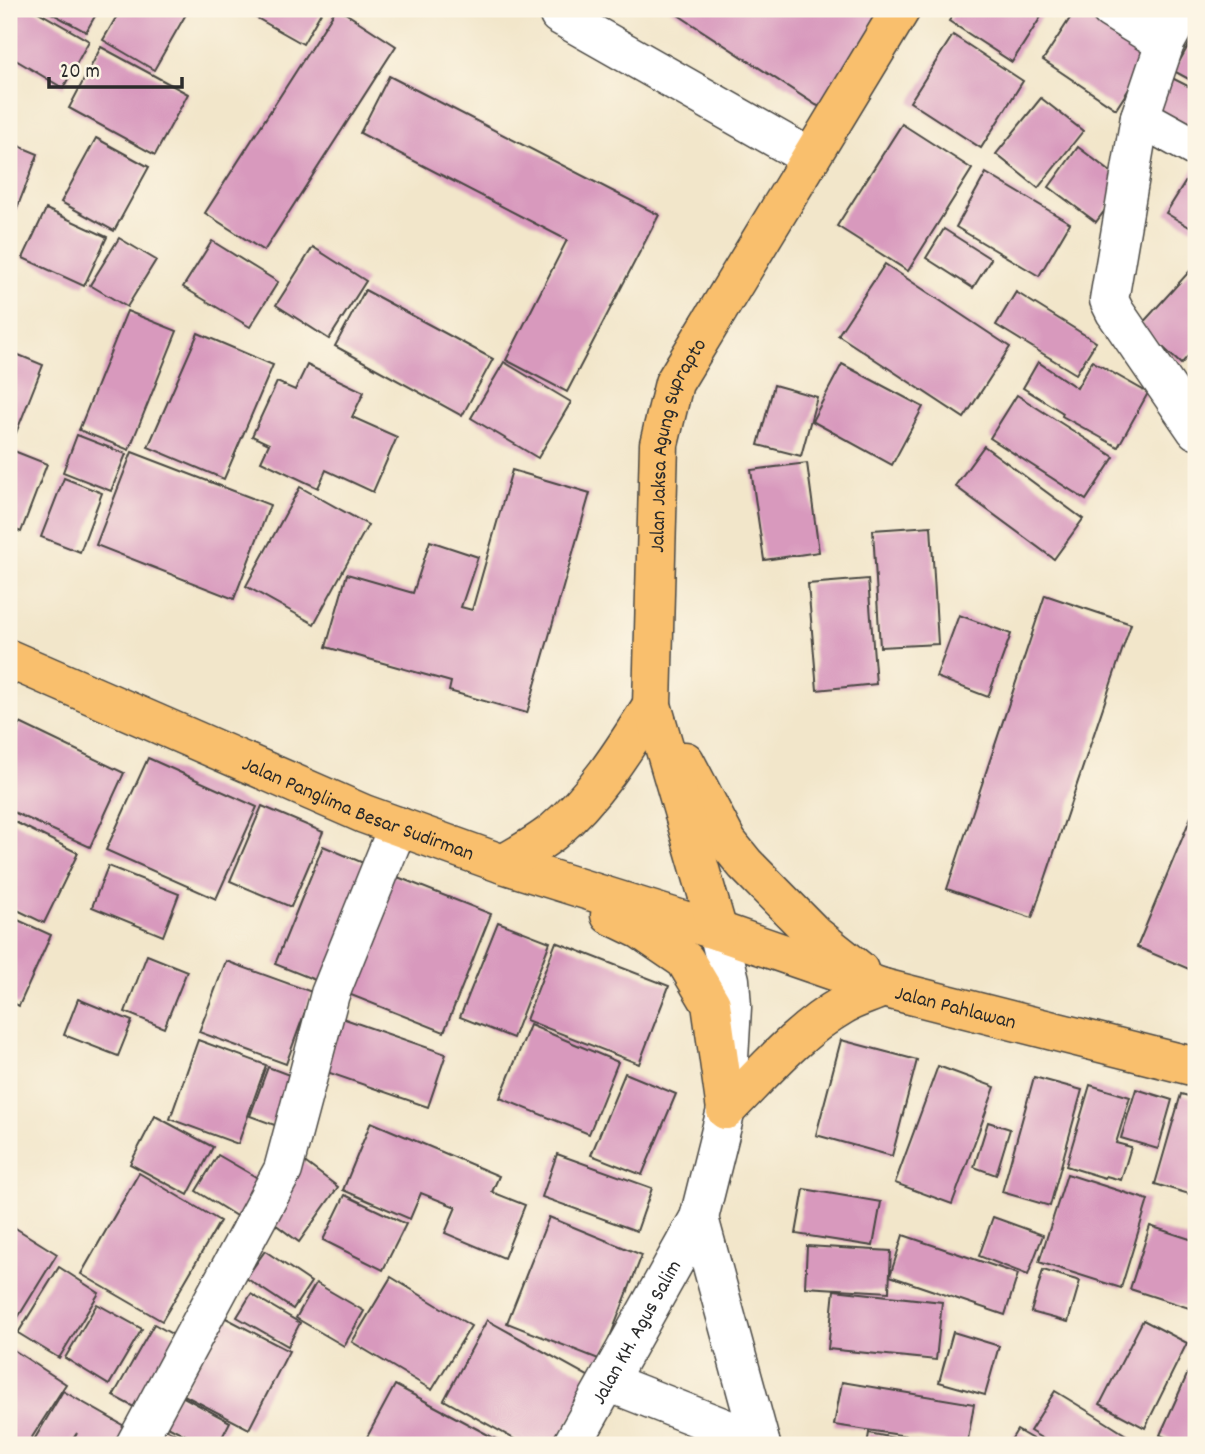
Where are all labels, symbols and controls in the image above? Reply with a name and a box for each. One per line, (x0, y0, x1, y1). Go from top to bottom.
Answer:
scale bar (49, 46, 182, 90)
text: 20 m (60, 58, 100, 88)
street label: Jalan Jaksa Agung Suprapto (644, 333, 716, 553)
street label: Jalan Panglima Besar Sudirman (237, 751, 478, 870)
street label: Jalan Pahlawan (891, 980, 1019, 1039)
street label: Jalan KH. Agus Salim (586, 1255, 691, 1411)

